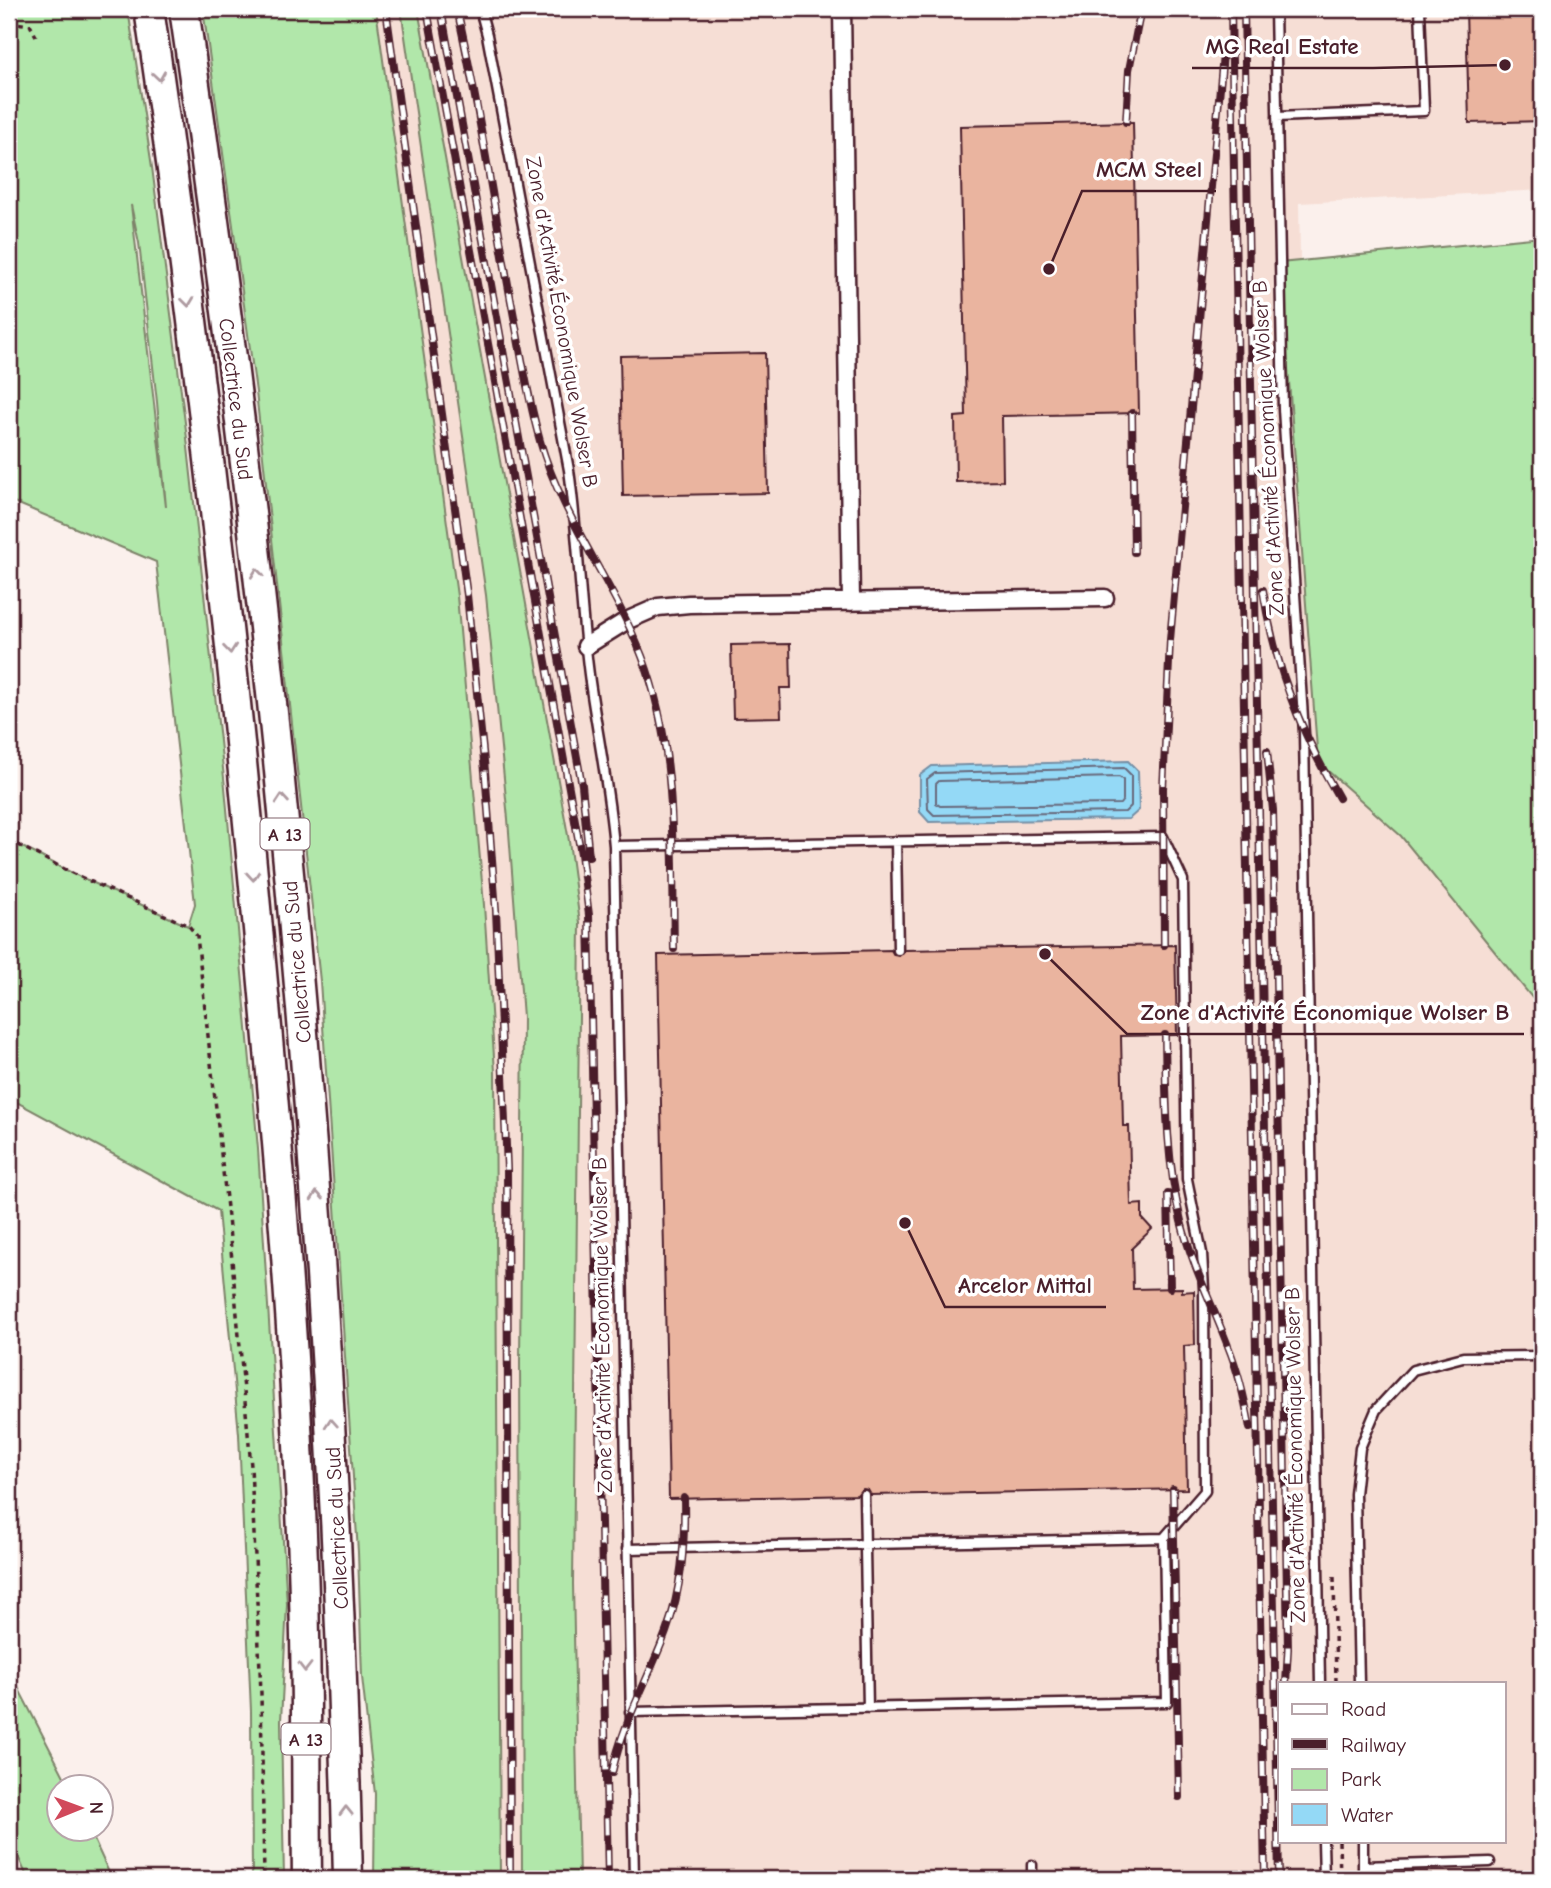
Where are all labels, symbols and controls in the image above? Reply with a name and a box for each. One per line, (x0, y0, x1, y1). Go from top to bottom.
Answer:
callout: MG Real Estate (1192, 24, 1373, 68)
text: MG Real Estate (1206, 33, 1358, 60)
one-way arrow (151, 70, 166, 82)
callout: MCM Steel (1082, 147, 1216, 191)
street label: Zone d'Activité Économique Wolser B (521, 155, 603, 489)
text: MCM Steel (1096, 156, 1202, 183)
street label: Zone d'Activité Économique Wolser B (1247, 280, 1289, 616)
one-way arrow (181, 296, 196, 308)
street label: Collectrice du Sud (214, 317, 258, 481)
one-way arrow (249, 567, 264, 579)
one-way arrow (222, 644, 237, 655)
one-way arrow (275, 793, 290, 804)
road number: A 13 (260, 818, 310, 849)
one-way arrow (245, 870, 260, 881)
street label: Collectrice du Sud (278, 880, 316, 1044)
callout: Zone d'Activité Économique Wolser B (1127, 990, 1524, 1034)
text: Zone d'Activité Économique Wolser B (1141, 999, 1509, 1026)
street label: Zone d'Activité Économique Wolser B (587, 1157, 617, 1493)
one-way arrow (310, 1191, 325, 1202)
callout: Arcelor Mittal (945, 1263, 1106, 1307)
text: Arcelor Mittal (958, 1272, 1092, 1299)
street label: Zone d'Activité Économique Wolser B (1280, 1287, 1310, 1623)
one-way arrow (324, 1418, 339, 1429)
street label: Collectrice du Sud (321, 1446, 353, 1610)
one-way arrow (297, 1663, 313, 1673)
legend (1278, 1682, 1506, 1842)
text: Road (1341, 1697, 1386, 1721)
road number: A 13 (282, 1723, 330, 1754)
text: Railway (1341, 1733, 1406, 1757)
text: Park (1341, 1767, 1381, 1791)
north arrow (46, 1772, 116, 1842)
text: N (85, 1801, 107, 1814)
text: Water (1341, 1803, 1394, 1827)
one-way arrow (339, 1805, 354, 1816)

